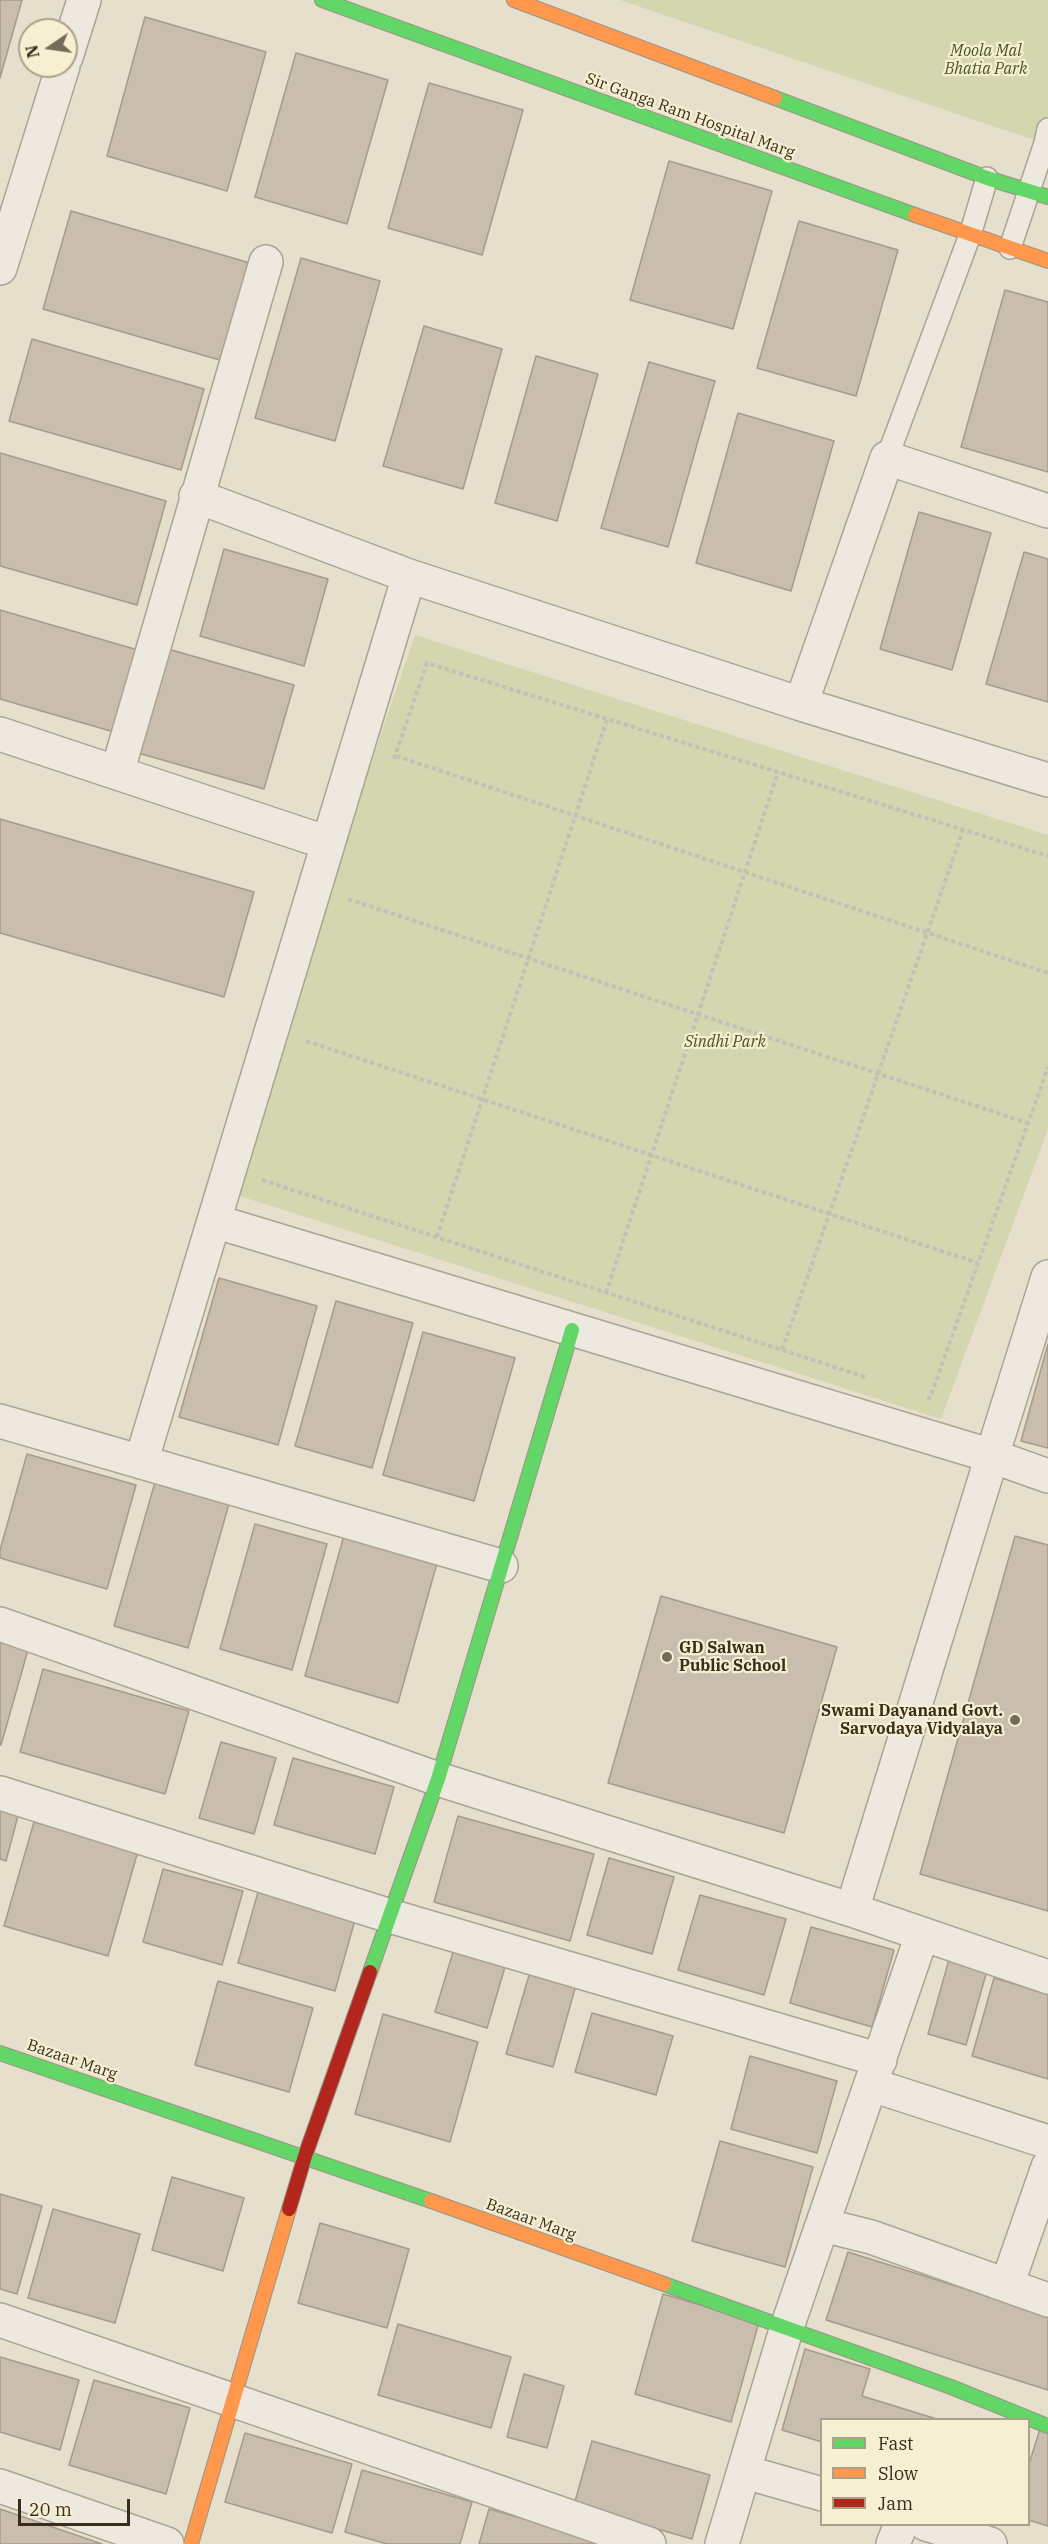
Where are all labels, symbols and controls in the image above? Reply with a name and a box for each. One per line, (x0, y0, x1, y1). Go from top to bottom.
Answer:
north arrow (18, 18, 78, 78)
park label: Moola Mal Bhatia Park (944, 41, 1028, 79)
text: N (21, 43, 44, 60)
street label: Sir Ganga Ram Hospital Marg (583, 69, 797, 163)
park label: Sindhi Park (684, 1032, 766, 1052)
place label: GD Salwan Public School (679, 1638, 786, 1676)
marker: GD Salwan Public School (660, 1650, 674, 1664)
place label: Swami Dayanand Govt. Sarvodaya Vidyalaya (821, 1701, 1003, 1739)
marker: Swami Dayanand Govt. Sarvodaya Vidyalaya (1008, 1713, 1022, 1727)
street label: Bazaar Marg (24, 2036, 120, 2084)
street label: Bazaar Marg (483, 2195, 579, 2245)
legend (820, 2418, 1030, 2526)
text: Fast (878, 2432, 913, 2455)
text: Slow (878, 2462, 918, 2485)
scale bar (21, 2487, 134, 2525)
text: Jam (878, 2492, 913, 2515)
text: 20 m (29, 2498, 72, 2521)

